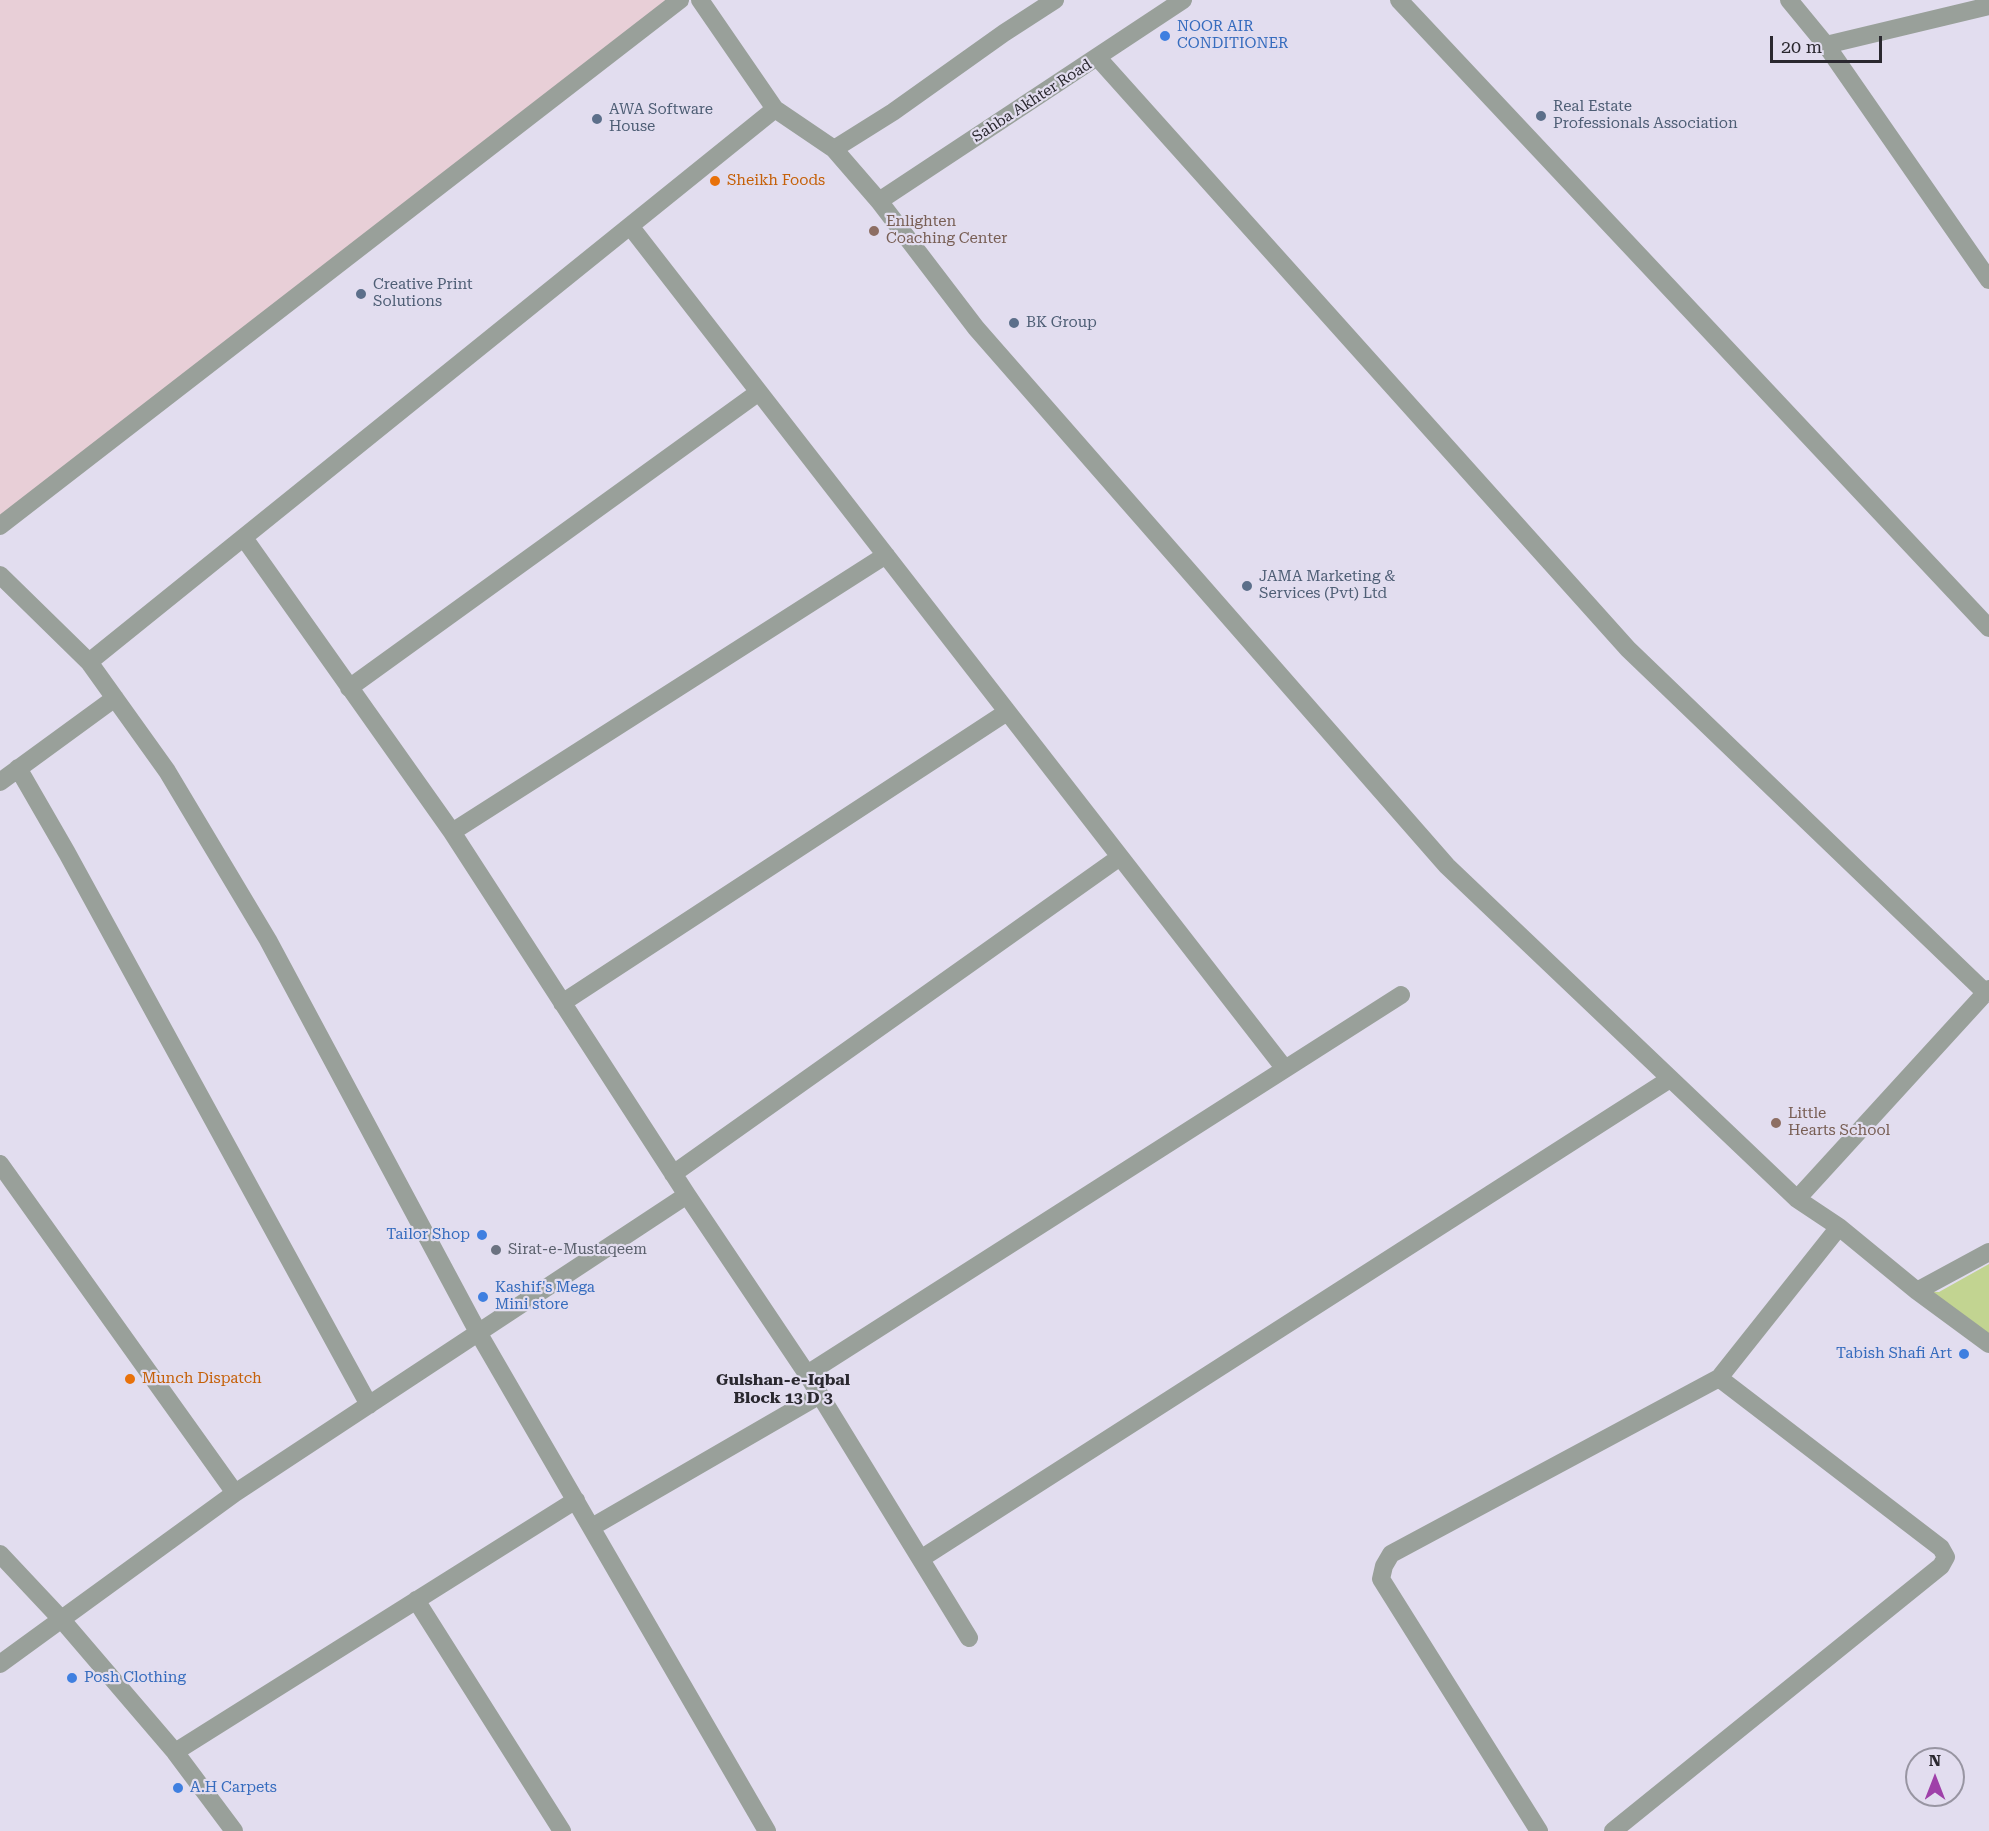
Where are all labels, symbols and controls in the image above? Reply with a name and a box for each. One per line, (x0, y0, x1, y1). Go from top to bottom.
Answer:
place label: NOOR AIR CONDITIONER (1177, 18, 1288, 53)
scale bar (1773, 24, 1886, 62)
marker: NOOR AIR CONDITIONER (1158, 29, 1172, 43)
text: 20 m (1781, 36, 1822, 57)
street label: Sahba Akhter Road (969, 56, 1095, 146)
place label: Real Estate Professionals Association (1553, 98, 1738, 133)
place label: AWA Software House (609, 101, 713, 136)
marker: Real Estate Professionals Association (1534, 109, 1548, 123)
marker: AWA Software House (590, 112, 604, 126)
place label: Sheikh Foods (727, 172, 825, 190)
marker: Sheikh Foods (708, 174, 722, 188)
place label: Enlighten Coaching Center (886, 213, 1007, 248)
marker: Enlighten Coaching Center (867, 224, 881, 238)
place label: Creative Print Solutions (373, 276, 473, 311)
marker: Creative Print Solutions (354, 287, 368, 301)
place label: BK Group (1026, 314, 1097, 332)
marker: BK Group (1007, 316, 1021, 330)
place label: JAMA Marketing & Services (Pvt) Ltd (1259, 568, 1395, 603)
marker: JAMA Marketing & Services (Pvt) Ltd (1240, 579, 1254, 593)
place label: Little Hearts School (1788, 1105, 1890, 1140)
marker: Little Hearts School (1769, 1116, 1783, 1130)
place label: Tailor Shop (386, 1226, 470, 1244)
marker: Tailor Shop (475, 1228, 489, 1242)
place label: Sirat-e-Mustaqeem (508, 1241, 647, 1259)
marker: Sirat-e-Mustaqeem (489, 1243, 503, 1257)
place label: Kashif's Mega Mini store (495, 1279, 595, 1314)
marker: Kashif's Mega Mini store (476, 1290, 490, 1304)
place label: Tabish Shafi Art (1836, 1345, 1952, 1363)
marker: Tabish Shafi Art (1957, 1347, 1971, 1361)
place label: Munch Dispatch (142, 1370, 262, 1388)
district label: Gulshan-e-Iqbal Block 13 D 3 (716, 1370, 850, 1408)
marker: Munch Dispatch (123, 1372, 137, 1386)
place label: Posh Clothing (84, 1669, 186, 1687)
marker: Posh Clothing (65, 1671, 79, 1685)
north arrow (1905, 1747, 1965, 1807)
text: N (1929, 1751, 1941, 1770)
place label: A.H Carpets (190, 1779, 277, 1797)
marker: A.H Carpets (171, 1781, 185, 1795)

